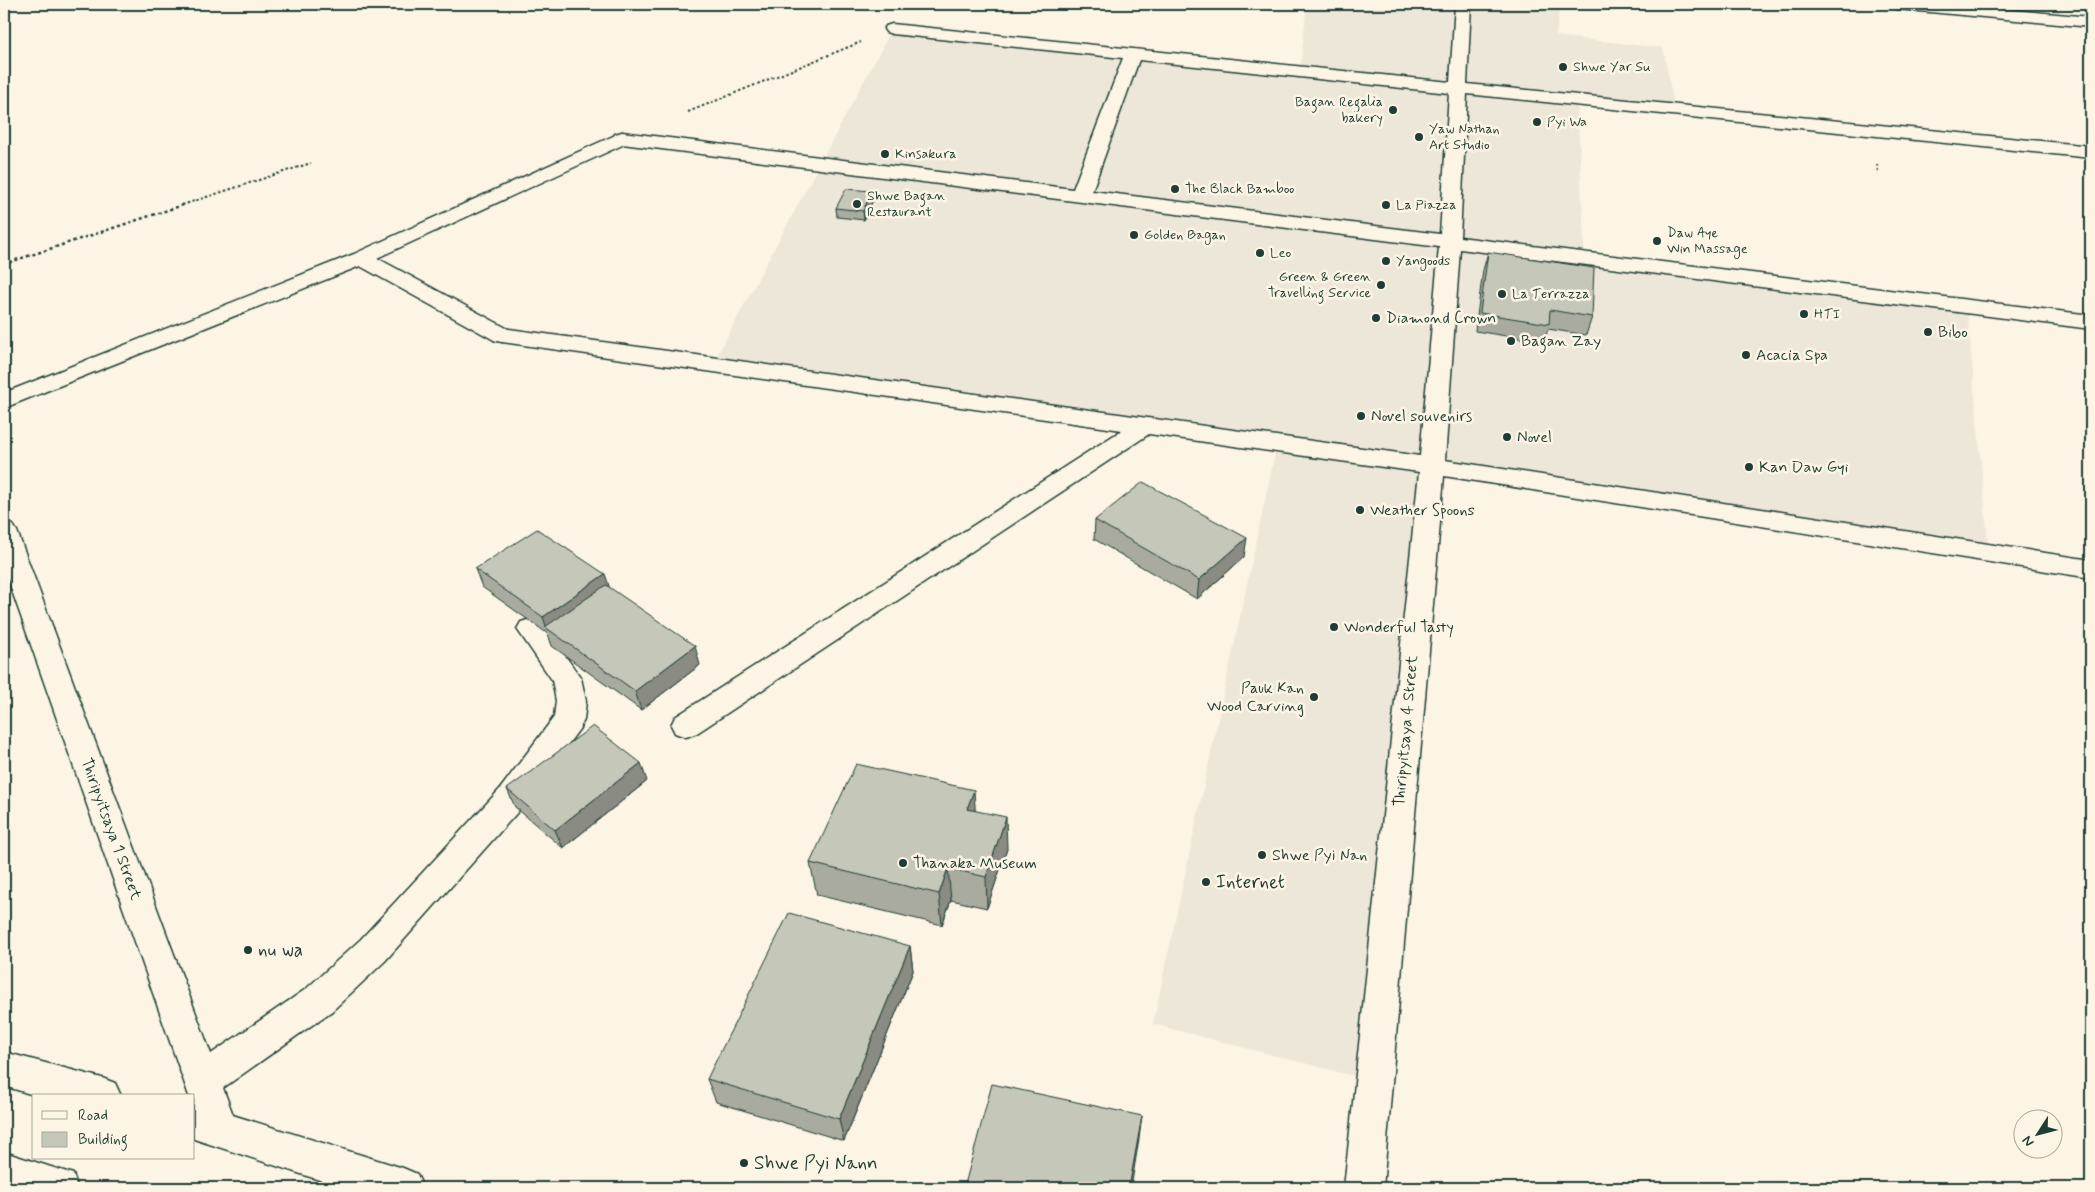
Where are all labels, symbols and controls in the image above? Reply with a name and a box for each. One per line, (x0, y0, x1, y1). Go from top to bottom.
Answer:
place label: Shwe Yar Su (1573, 58, 1651, 76)
marker: Shwe Yar Su (1557, 61, 1569, 73)
place label: Bagan Regalia bakery (1295, 93, 1383, 127)
marker: Bagan Regalia bakery (1387, 104, 1399, 116)
place label: Pyi Wa (1547, 113, 1587, 131)
marker: Pyi Wa (1531, 116, 1543, 128)
place label: Yaw Nathan Art Studio (1429, 120, 1500, 154)
marker: Yaw Nathan Art Studio (1413, 131, 1425, 143)
place label: Kinsakura (895, 145, 956, 163)
marker: Kinsakura (879, 148, 891, 160)
place label: The Black Bamboo (1185, 180, 1294, 198)
marker: The Black Bamboo (1169, 183, 1181, 195)
place label: Shwe Bagan Restaurant (867, 187, 945, 221)
place label: La Piazza (1396, 196, 1456, 214)
marker: Shwe Bagan Restaurant (851, 198, 863, 210)
marker: La Piazza (1380, 199, 1392, 211)
place label: Daw Aye Win Massage (1667, 224, 1748, 259)
place label: Golden Bagan (1144, 226, 1226, 245)
marker: Golden Bagan (1128, 229, 1140, 241)
marker: Daw Aye Win Massage (1651, 235, 1663, 247)
place label: Leo (1270, 244, 1292, 262)
marker: Leo (1254, 247, 1266, 259)
place label: Yangoods (1396, 252, 1450, 271)
marker: Yangoods (1380, 255, 1392, 267)
place label: Green & Green Travelling Service (1268, 268, 1371, 304)
marker: Green & Green Travelling Service (1375, 279, 1387, 291)
place label: La Terrazza (1512, 285, 1590, 303)
marker: La Terrazza (1496, 288, 1508, 300)
place label: HTI (1814, 305, 1840, 323)
place label: Diamond Crown (1386, 308, 1496, 329)
marker: HTI (1798, 308, 1810, 320)
marker: Diamond Crown (1370, 312, 1382, 324)
place label: Bibo (1938, 322, 1968, 343)
marker: Bibo (1922, 326, 1934, 338)
place label: Bagan Zay (1521, 331, 1601, 353)
marker: Bagan Zay (1505, 335, 1517, 347)
place label: Acacia Spa (1756, 345, 1828, 366)
marker: Acacia Spa (1740, 349, 1752, 361)
place label: Novel souvenirs (1371, 406, 1472, 427)
marker: Novel souvenirs (1355, 410, 1367, 422)
place label: Novel (1517, 427, 1552, 448)
marker: Novel (1501, 431, 1513, 443)
place label: Kan Daw Gyi (1759, 457, 1849, 478)
marker: Kan Daw Gyi (1743, 461, 1755, 473)
place label: Weather Spoons (1370, 500, 1475, 521)
marker: Weather Spoons (1354, 504, 1366, 516)
place label: Wonderful Tasty (1344, 617, 1454, 638)
marker: Wonderful Tasty (1328, 621, 1340, 633)
street label: Thiripyitsaya 4 Street (1389, 654, 1423, 807)
place label: Pauk Kan Wood Carving (1207, 678, 1304, 717)
marker: Pauk Kan Wood Carving (1308, 691, 1320, 703)
street label: Thiripyitsaya 1 Street (76, 755, 147, 903)
place label: Shwe Pyi Nan (1272, 845, 1367, 866)
marker: Shwe Pyi Nan (1256, 849, 1268, 861)
place label: Thanaka Museum (913, 853, 1037, 874)
marker: Thanaka Museum (897, 857, 909, 869)
place label: Internet (1216, 870, 1285, 895)
marker: Internet (1200, 876, 1212, 888)
place label: nu wa (258, 938, 303, 963)
marker: nu wa (242, 944, 254, 956)
legend (32, 1094, 195, 1160)
text: Road (78, 1106, 108, 1126)
north arrow (2012, 1110, 2062, 1160)
text: Building (78, 1130, 128, 1151)
text: N (2018, 1132, 2038, 1150)
place label: Shwe Pyi Nann (754, 1151, 878, 1176)
marker: Shwe Pyi Nann (738, 1157, 750, 1169)

